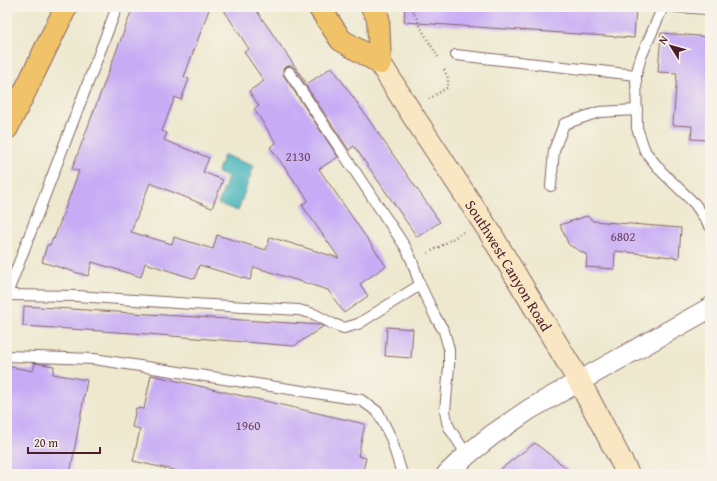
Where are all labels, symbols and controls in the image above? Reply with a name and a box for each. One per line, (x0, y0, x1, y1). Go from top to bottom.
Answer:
north arrow (651, 26, 691, 66)
text: N (654, 32, 672, 48)
house number: 2130 (285, 147, 311, 166)
street label: Southwest Canyon Road (461, 196, 557, 335)
house number: 6802 (610, 227, 636, 246)
house number: 1960 (235, 416, 261, 435)
scale bar (28, 429, 100, 455)
text: 20 m (34, 434, 58, 451)

